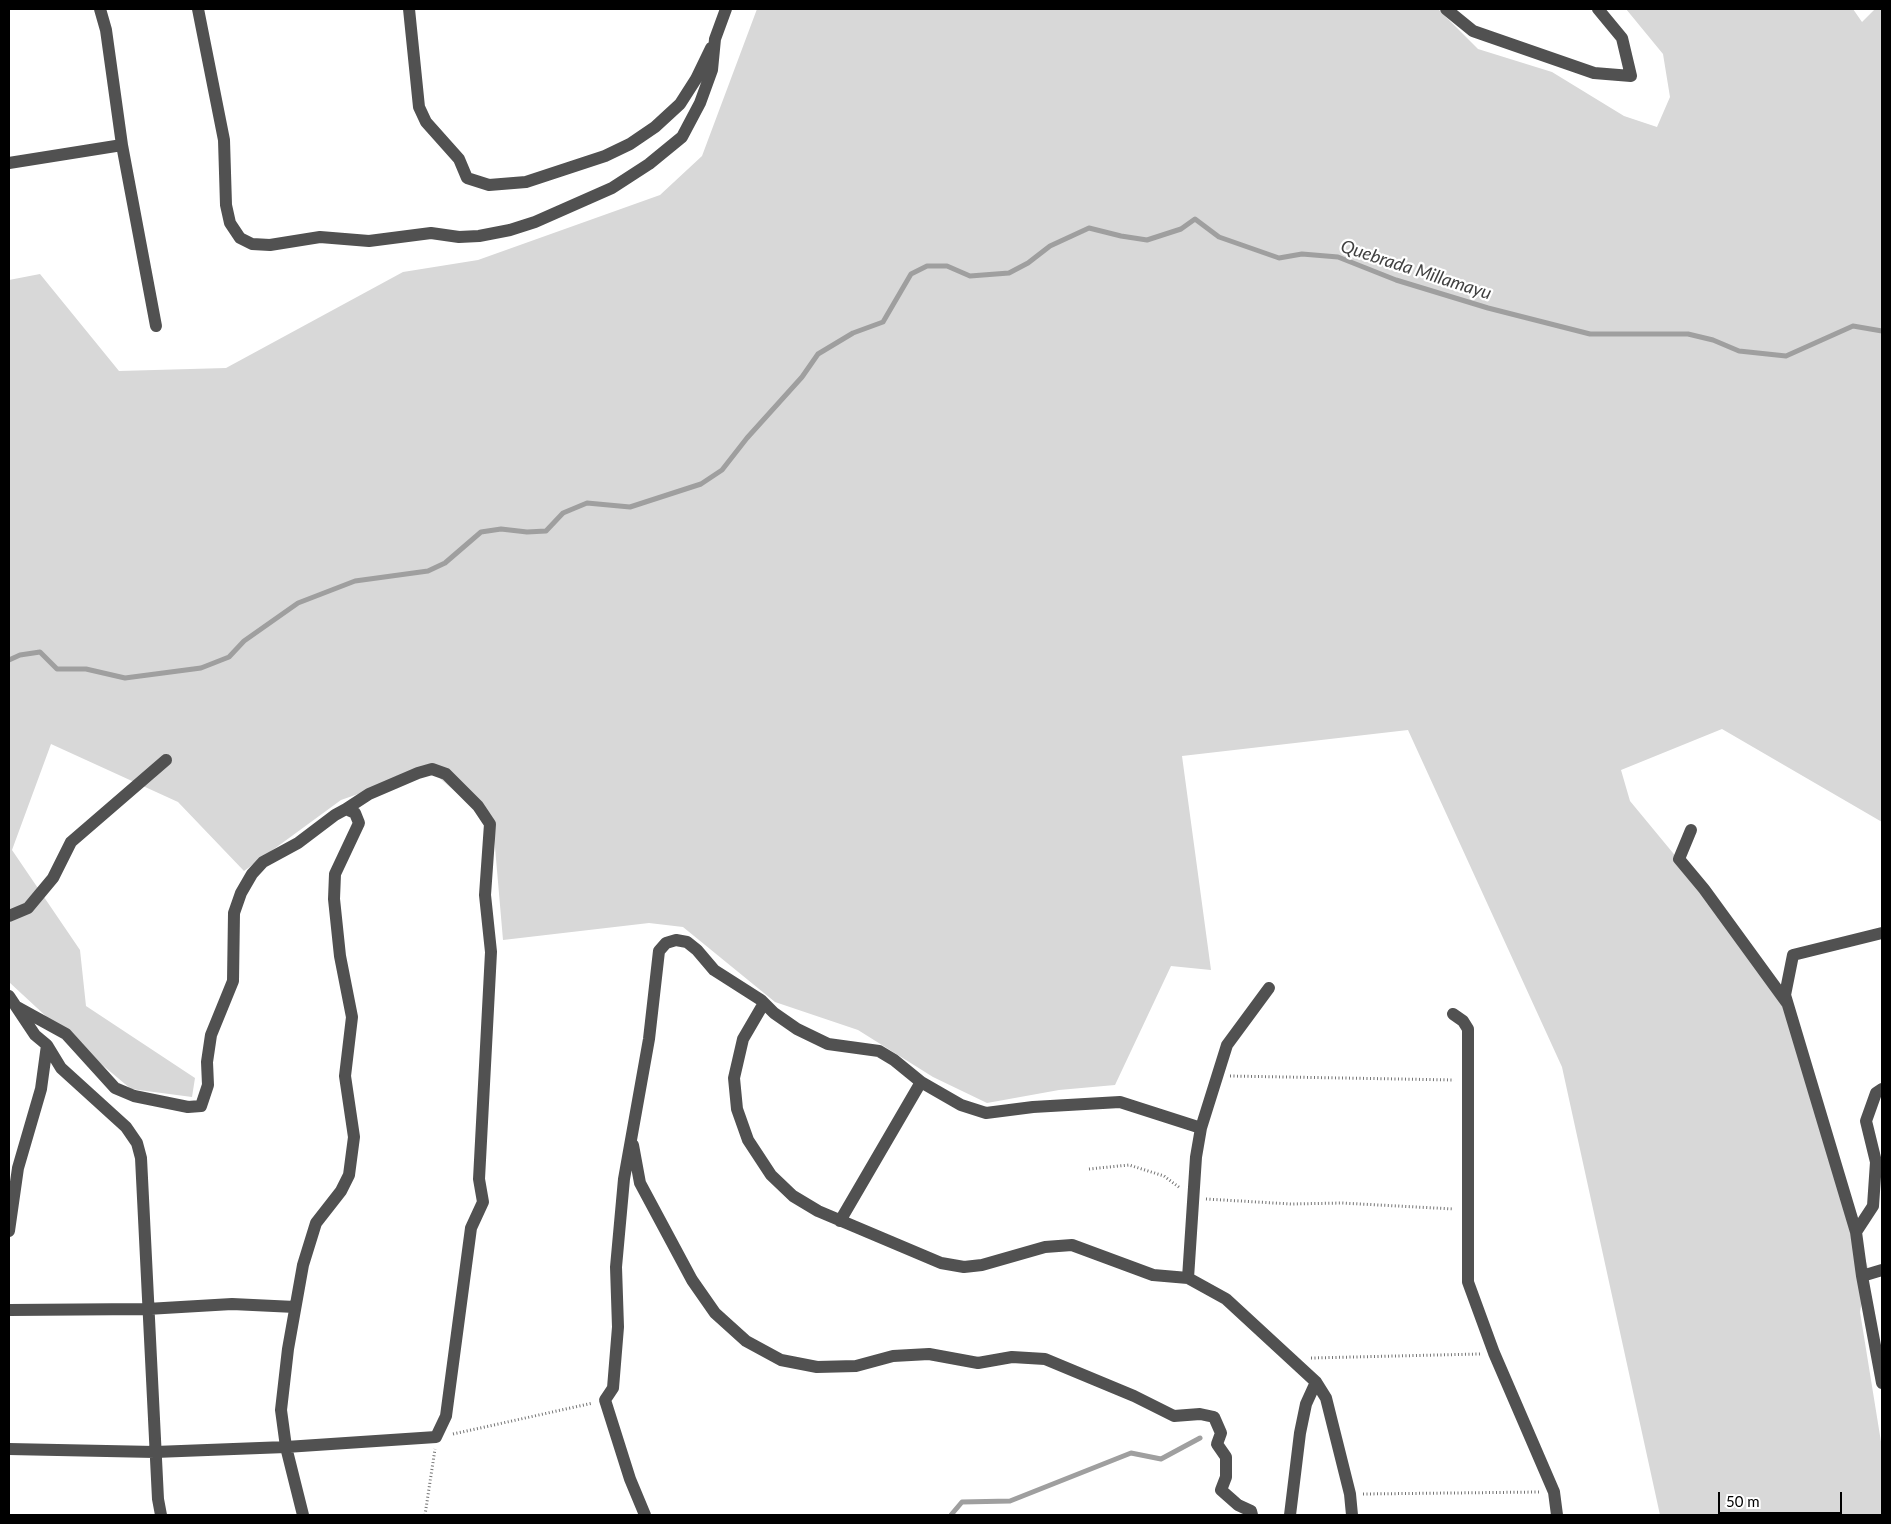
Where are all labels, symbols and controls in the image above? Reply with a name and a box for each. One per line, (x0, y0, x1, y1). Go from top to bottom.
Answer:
water label: Quebrada Millamayu (1338, 235, 1494, 305)
scale bar (1721, 1482, 1845, 1514)
text: 50 m (1726, 1492, 1760, 1510)

